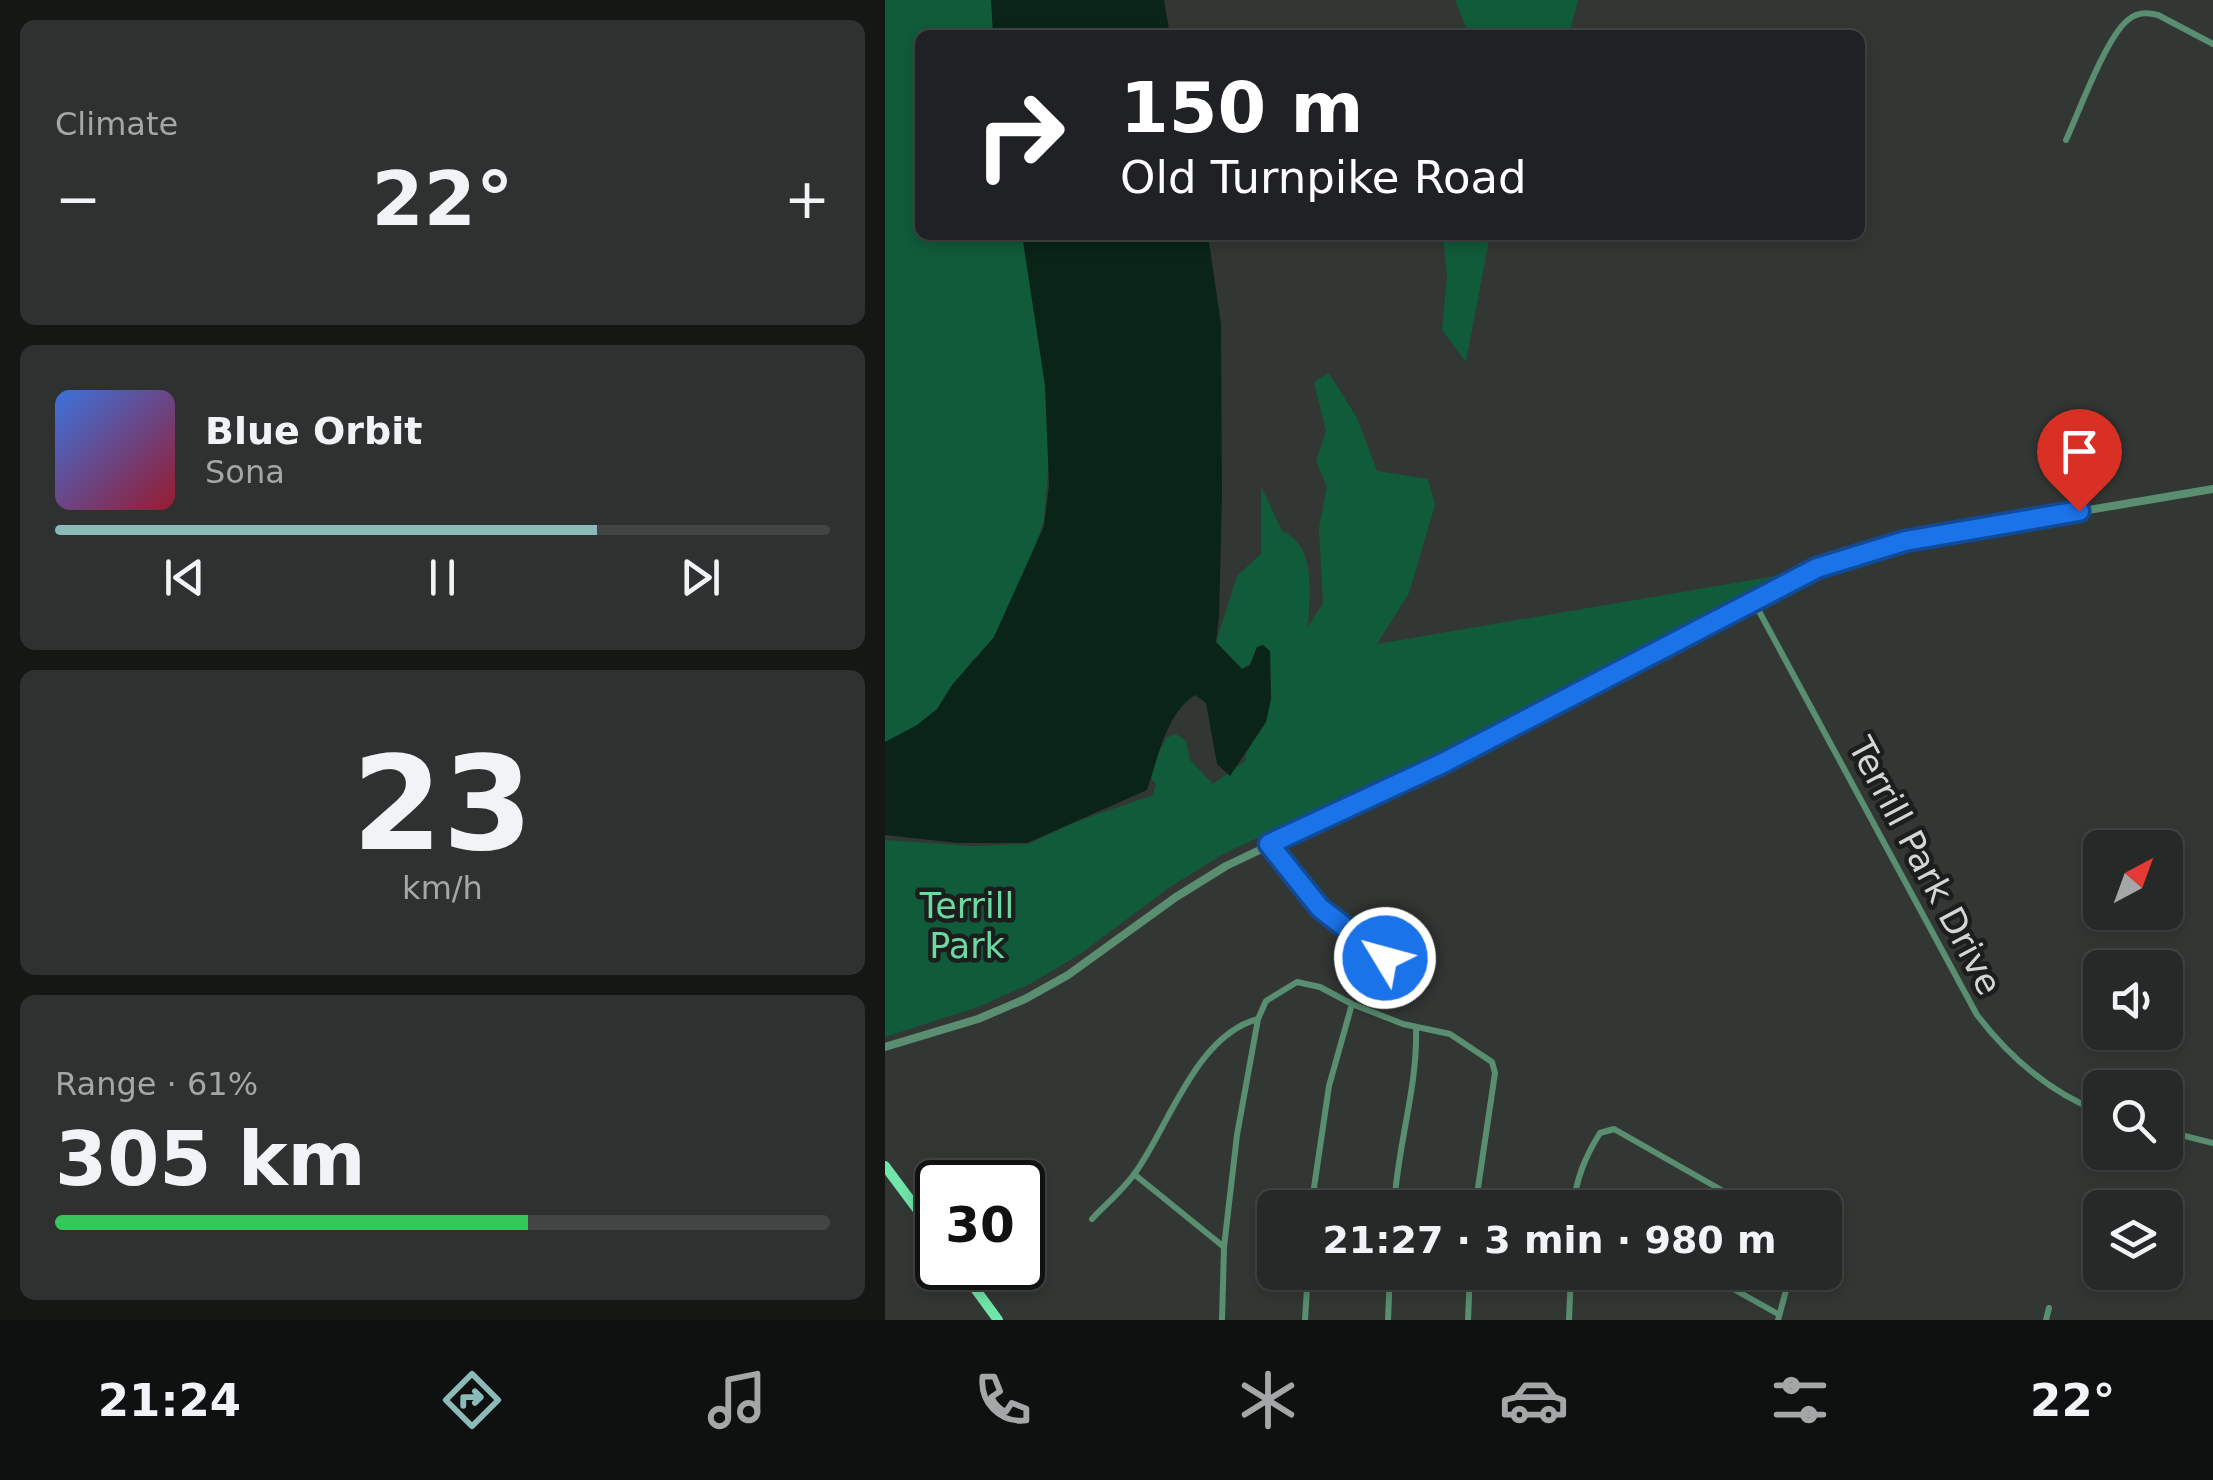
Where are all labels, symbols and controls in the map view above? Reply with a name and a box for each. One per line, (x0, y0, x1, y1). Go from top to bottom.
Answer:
text: 150 m (1120, 67, 1363, 149)
icon: right (955, 70, 1085, 200)
text: Climate (55, 105, 178, 143)
text: Old Turnpike Road (1120, 151, 1527, 204)
text: 22° (372, 155, 513, 243)
text: − (55, 167, 101, 231)
text: + (784, 167, 830, 231)
text: Blue Orbit (205, 409, 422, 453)
pin (2037, 409, 2122, 512)
icon: arrive (2052, 424, 2107, 479)
text: Sona (205, 453, 285, 491)
icon: previous (157, 550, 212, 605)
icon: pause (415, 550, 470, 605)
icon: next (673, 550, 728, 605)
text: 23 (352, 728, 533, 880)
street label: Terrill Park Drive (1840, 730, 2010, 1001)
north arrow (2083, 830, 2183, 930)
map controls (2083, 830, 2183, 1290)
text: km/h (402, 869, 483, 907)
park label: Terrill Park (919, 886, 1014, 966)
position arrow (1333, 906, 1437, 1010)
button: sound (2083, 950, 2183, 1050)
text: Range · 61% (55, 1065, 258, 1103)
button: search (2083, 1070, 2183, 1170)
text: 305 km (55, 1115, 366, 1203)
speed limit sign: 30 (915, 1160, 1045, 1290)
button: layers (2083, 1190, 2183, 1290)
text: 21:27 · 3 min · 980 m (1322, 1218, 1777, 1262)
icon: directions (437, 1365, 507, 1435)
icon: music (702, 1365, 772, 1435)
icon: phone (968, 1365, 1038, 1435)
icon: climate (1233, 1365, 1303, 1435)
icon: car (1499, 1365, 1569, 1435)
icon: filters (1765, 1365, 1835, 1435)
text: 21:24 (98, 1374, 241, 1427)
text: 22° (2030, 1374, 2115, 1427)

